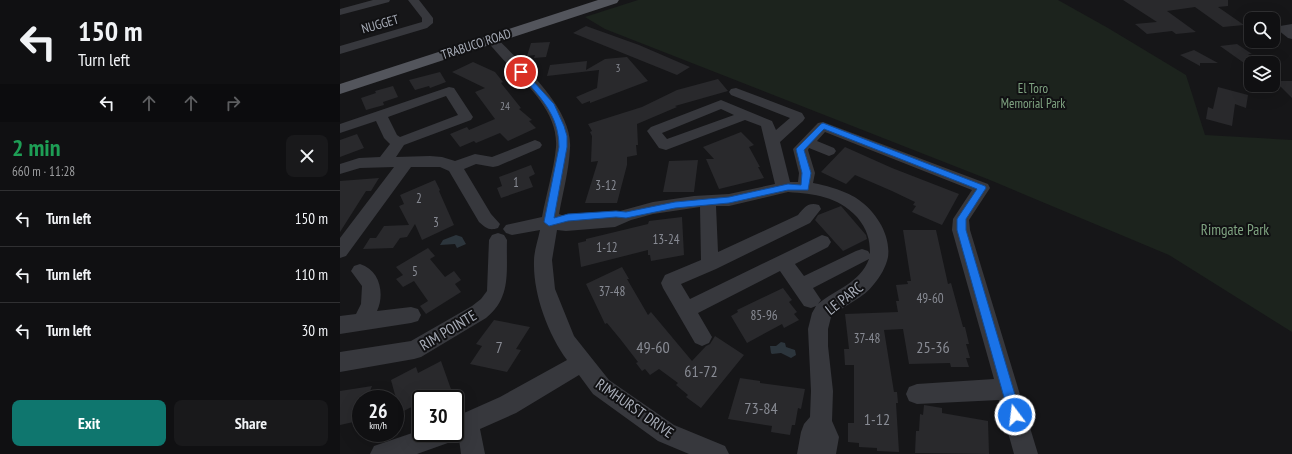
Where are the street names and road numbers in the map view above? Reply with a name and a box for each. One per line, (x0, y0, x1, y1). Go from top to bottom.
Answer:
street label: NUGGET (359, 11, 401, 37)
street label: TRABUCO ROAD (439, 25, 513, 63)
street label: LE PARC (821, 277, 867, 319)
street label: RIM POINTE (416, 306, 480, 354)
street label: RIMHURST DRIVE (592, 374, 678, 442)

